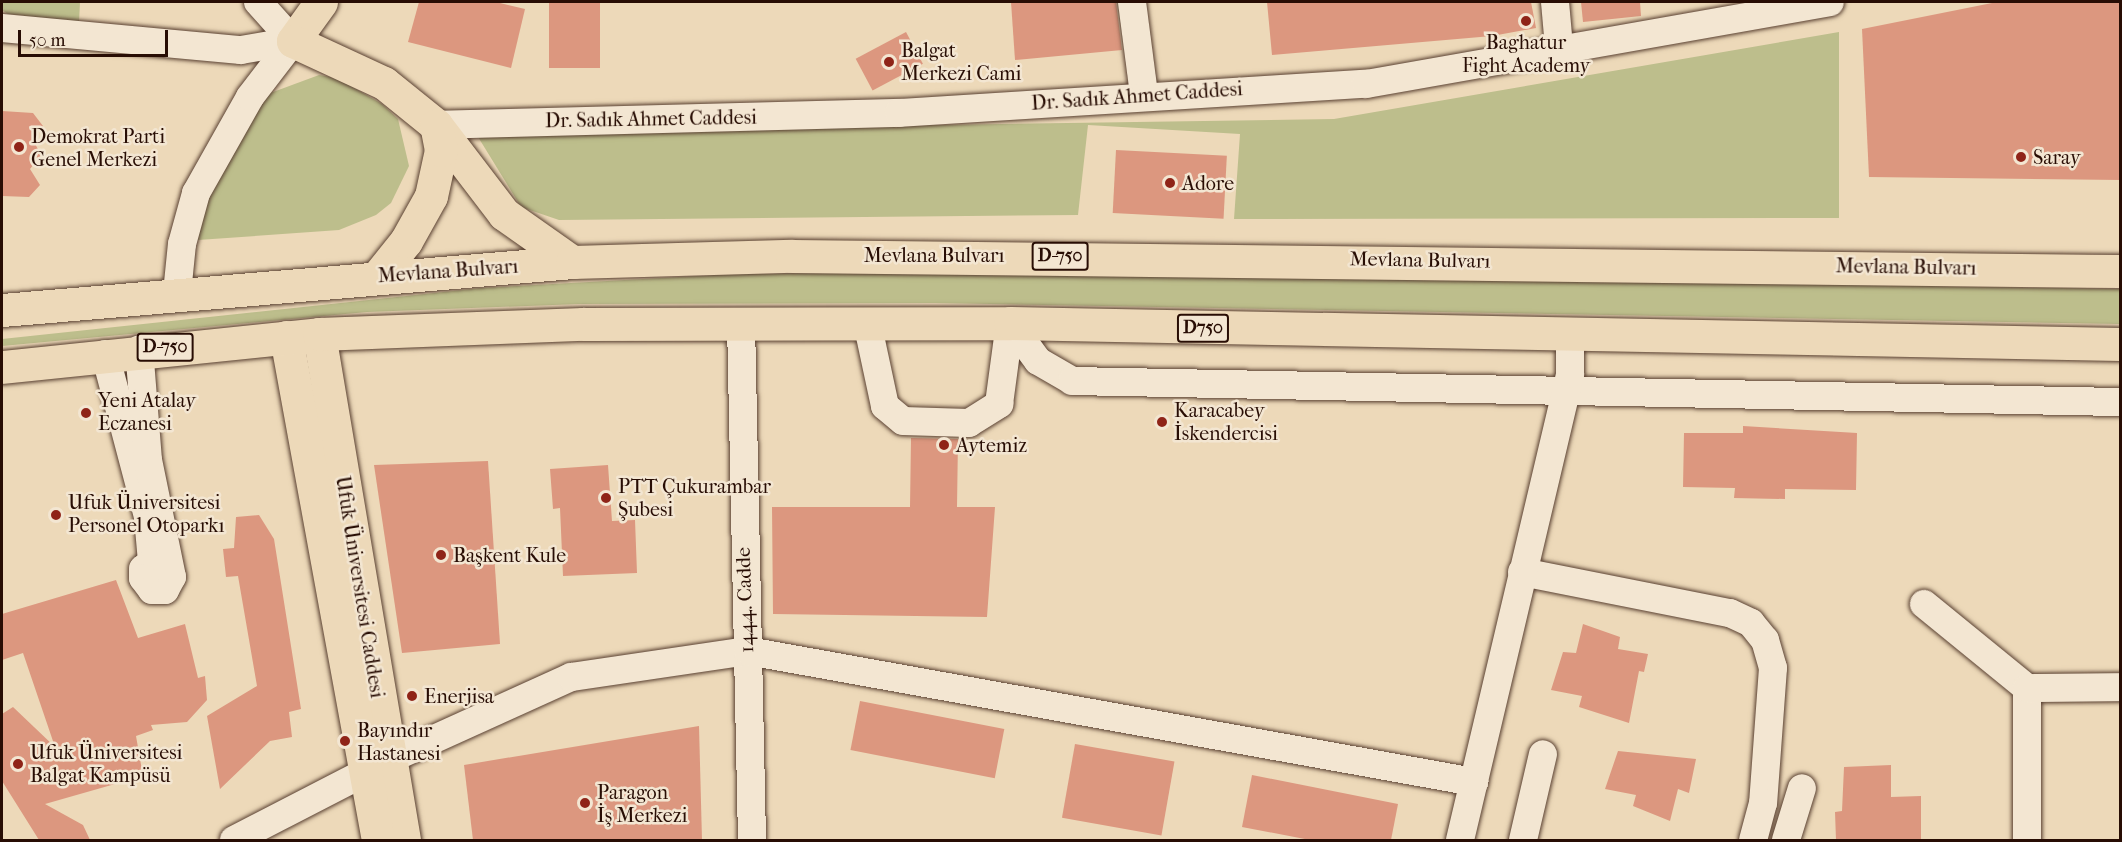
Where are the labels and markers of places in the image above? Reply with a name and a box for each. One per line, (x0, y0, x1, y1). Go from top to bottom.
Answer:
marker: Baghatur Fight Academy (1519, 14, 1533, 28)
place label: Baghatur Fight Academy (1462, 30, 1590, 77)
place label: Balgat Merkezi Cami (901, 39, 1021, 86)
marker: Balgat Merkezi Cami (882, 55, 896, 69)
place label: Demokrat Parti Genel Merkezi (31, 124, 165, 171)
marker: Demokrat Parti Genel Merkezi (12, 140, 26, 154)
place label: Saray (2033, 145, 2081, 169)
marker: Saray (2014, 150, 2028, 164)
place label: Adore (1182, 171, 1234, 195)
marker: Adore (1163, 176, 1177, 190)
place label: Yeni Atalay Eczanesi (98, 389, 196, 436)
place label: Karacabey İskendercisi (1174, 398, 1278, 445)
marker: Yeni Atalay Eczanesi (79, 406, 93, 420)
marker: Karacabey İskendercisi (1155, 415, 1169, 429)
place label: Aytemiz (956, 433, 1027, 457)
marker: Aytemiz (937, 438, 951, 452)
place label: PTT Çukurambar Şubesi (618, 474, 771, 521)
place label: Ufuk Üniversitesi Personel Otoparkı (68, 491, 224, 538)
marker: PTT Çukurambar Şubesi (599, 491, 613, 505)
marker: Ufuk Üniversitesi Personel Otoparkı (49, 508, 63, 522)
place label: Başkent Kule (453, 543, 566, 567)
marker: Başkent Kule (434, 548, 448, 562)
place label: Enerjisa (424, 684, 494, 708)
marker: Enerjisa (405, 689, 419, 703)
place label: Bayındır Hastanesi (357, 718, 441, 765)
marker: Bayındır Hastanesi (338, 734, 352, 748)
place label: Ufuk Üniversitesi Balgat Kampüsü (30, 740, 182, 787)
marker: Ufuk Üniversitesi Balgat Kampüsü (11, 757, 25, 771)
place label: Paragon İş Merkezi (597, 780, 687, 827)
marker: Paragon İş Merkezi (578, 796, 592, 810)

